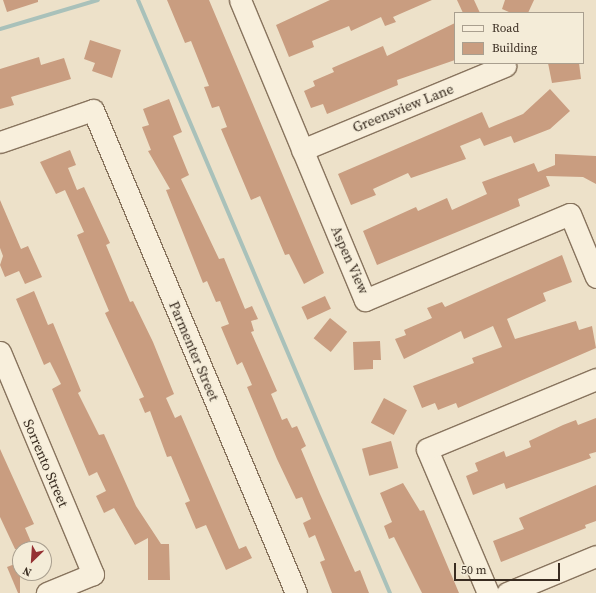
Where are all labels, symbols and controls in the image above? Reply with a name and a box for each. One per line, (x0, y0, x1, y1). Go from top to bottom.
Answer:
legend (454, 12, 584, 64)
text: Road (492, 20, 519, 36)
text: Building (492, 40, 537, 56)
street label: Greensview Lane (350, 80, 456, 136)
street label: Aspen View (327, 223, 373, 297)
street label: Parmenter Street (165, 299, 223, 403)
street label: Sorrento Street (20, 417, 72, 509)
north arrow (12, 541, 52, 581)
scale bar (456, 555, 562, 581)
text: 50 m (461, 562, 487, 578)
text: N (20, 563, 34, 580)

